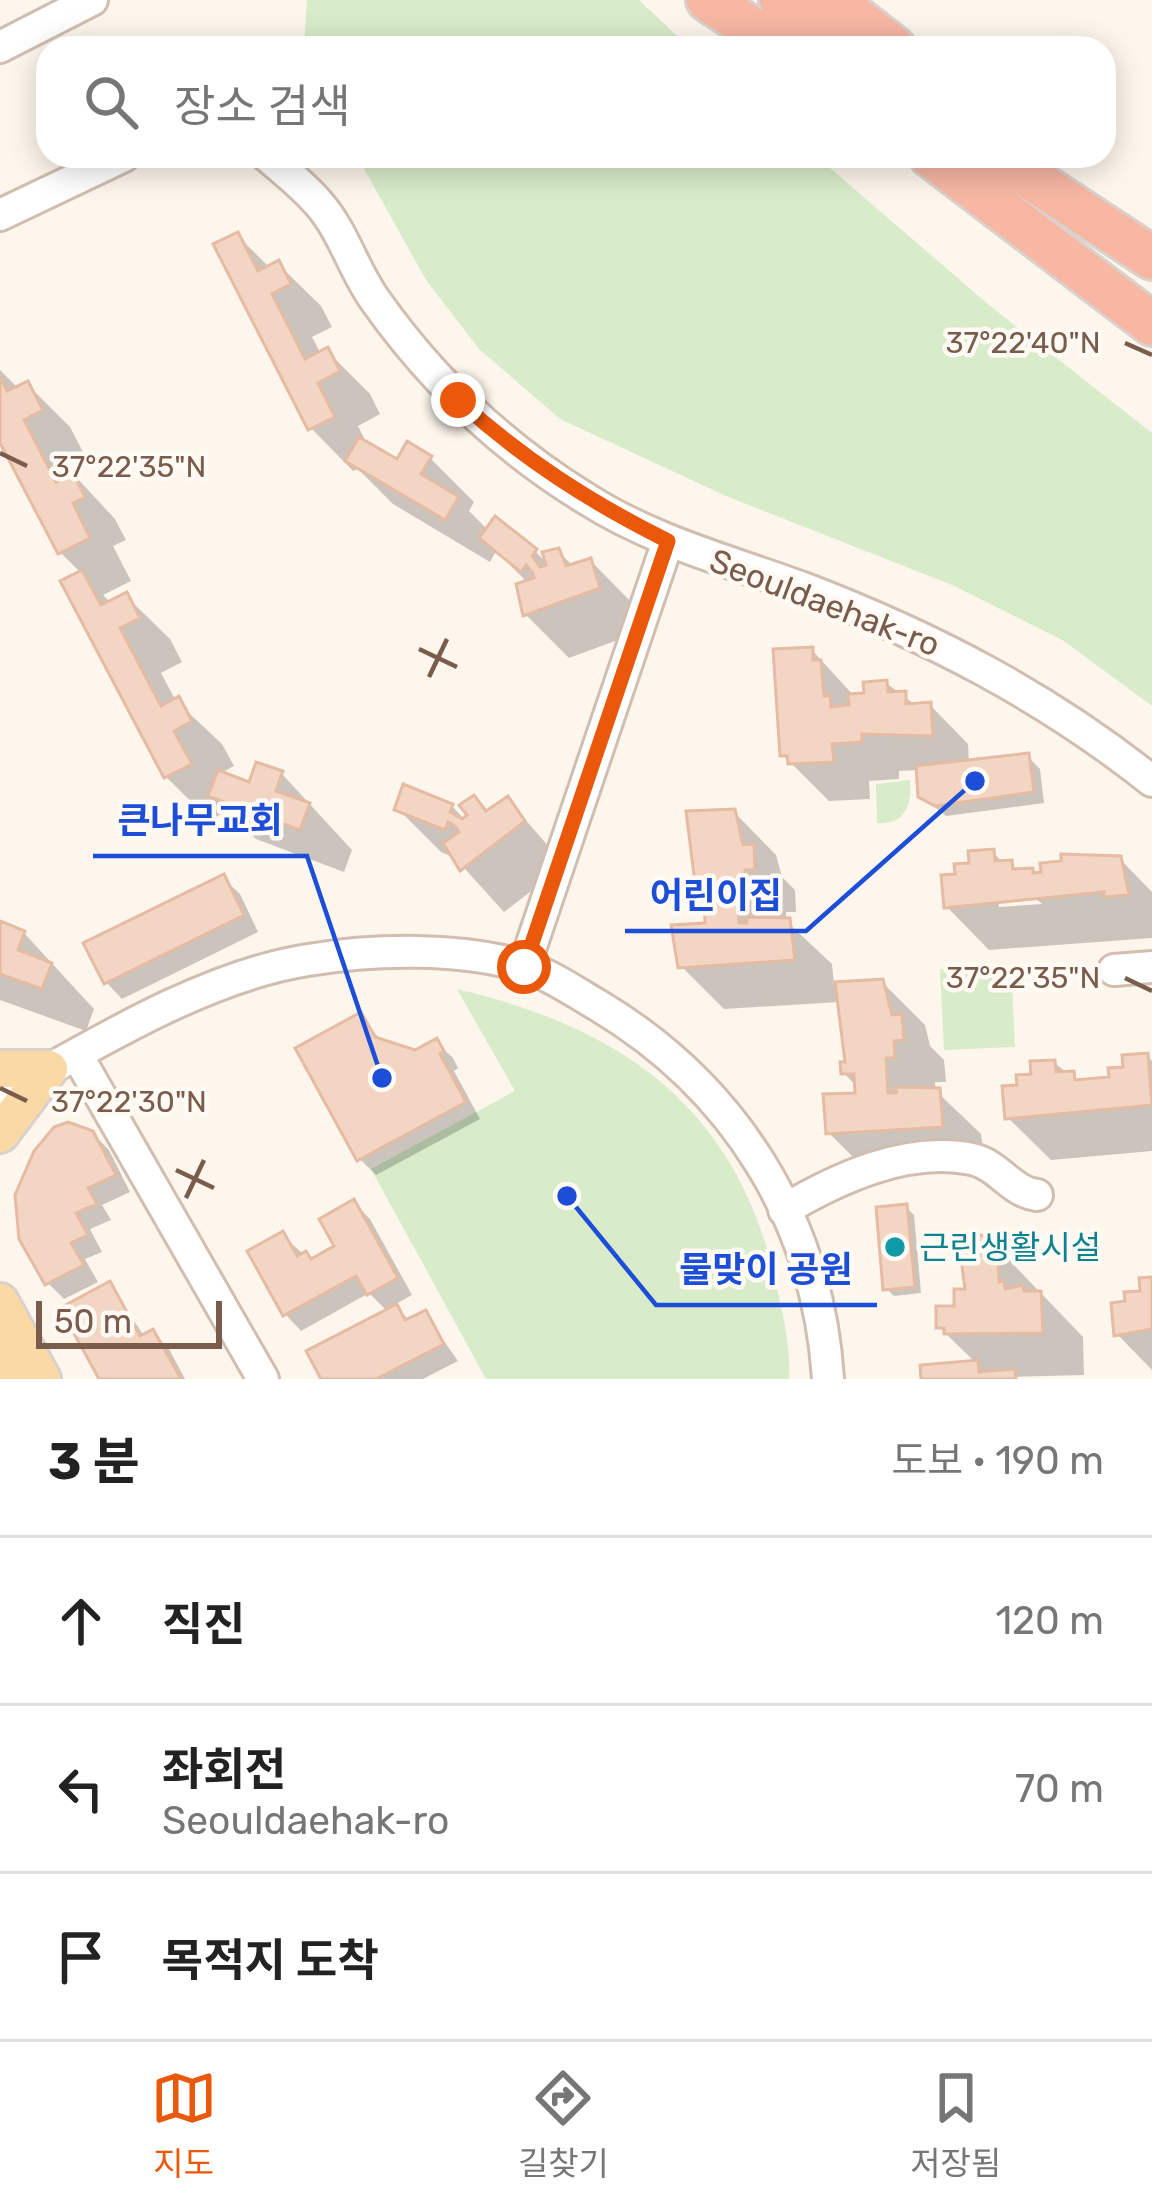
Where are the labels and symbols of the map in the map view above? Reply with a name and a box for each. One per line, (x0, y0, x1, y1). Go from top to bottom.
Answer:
text: 37°22'40"N (945, 325, 1101, 361)
route end (431, 373, 485, 427)
text: 37°22'35"N (52, 449, 206, 485)
street label: Seouldaehak-ro (704, 541, 945, 664)
callout: 큰나무교회 (93, 784, 307, 856)
text: 큰나무교회 (117, 799, 283, 842)
callout: 어린이집 (625, 859, 806, 931)
text: 어린이집 (650, 874, 782, 917)
route start (497, 940, 551, 994)
text: 37°22'35"N (946, 960, 1100, 996)
text: 37°22'30"N (51, 1084, 207, 1120)
place label: 근린생활시설 (919, 1228, 1101, 1267)
callout: 물맞이 공원 (656, 1233, 877, 1305)
marker: 근린생활시설 (882, 1234, 908, 1260)
text: 물맞이 공원 (679, 1248, 853, 1291)
scale bar (36, 1295, 222, 1348)

